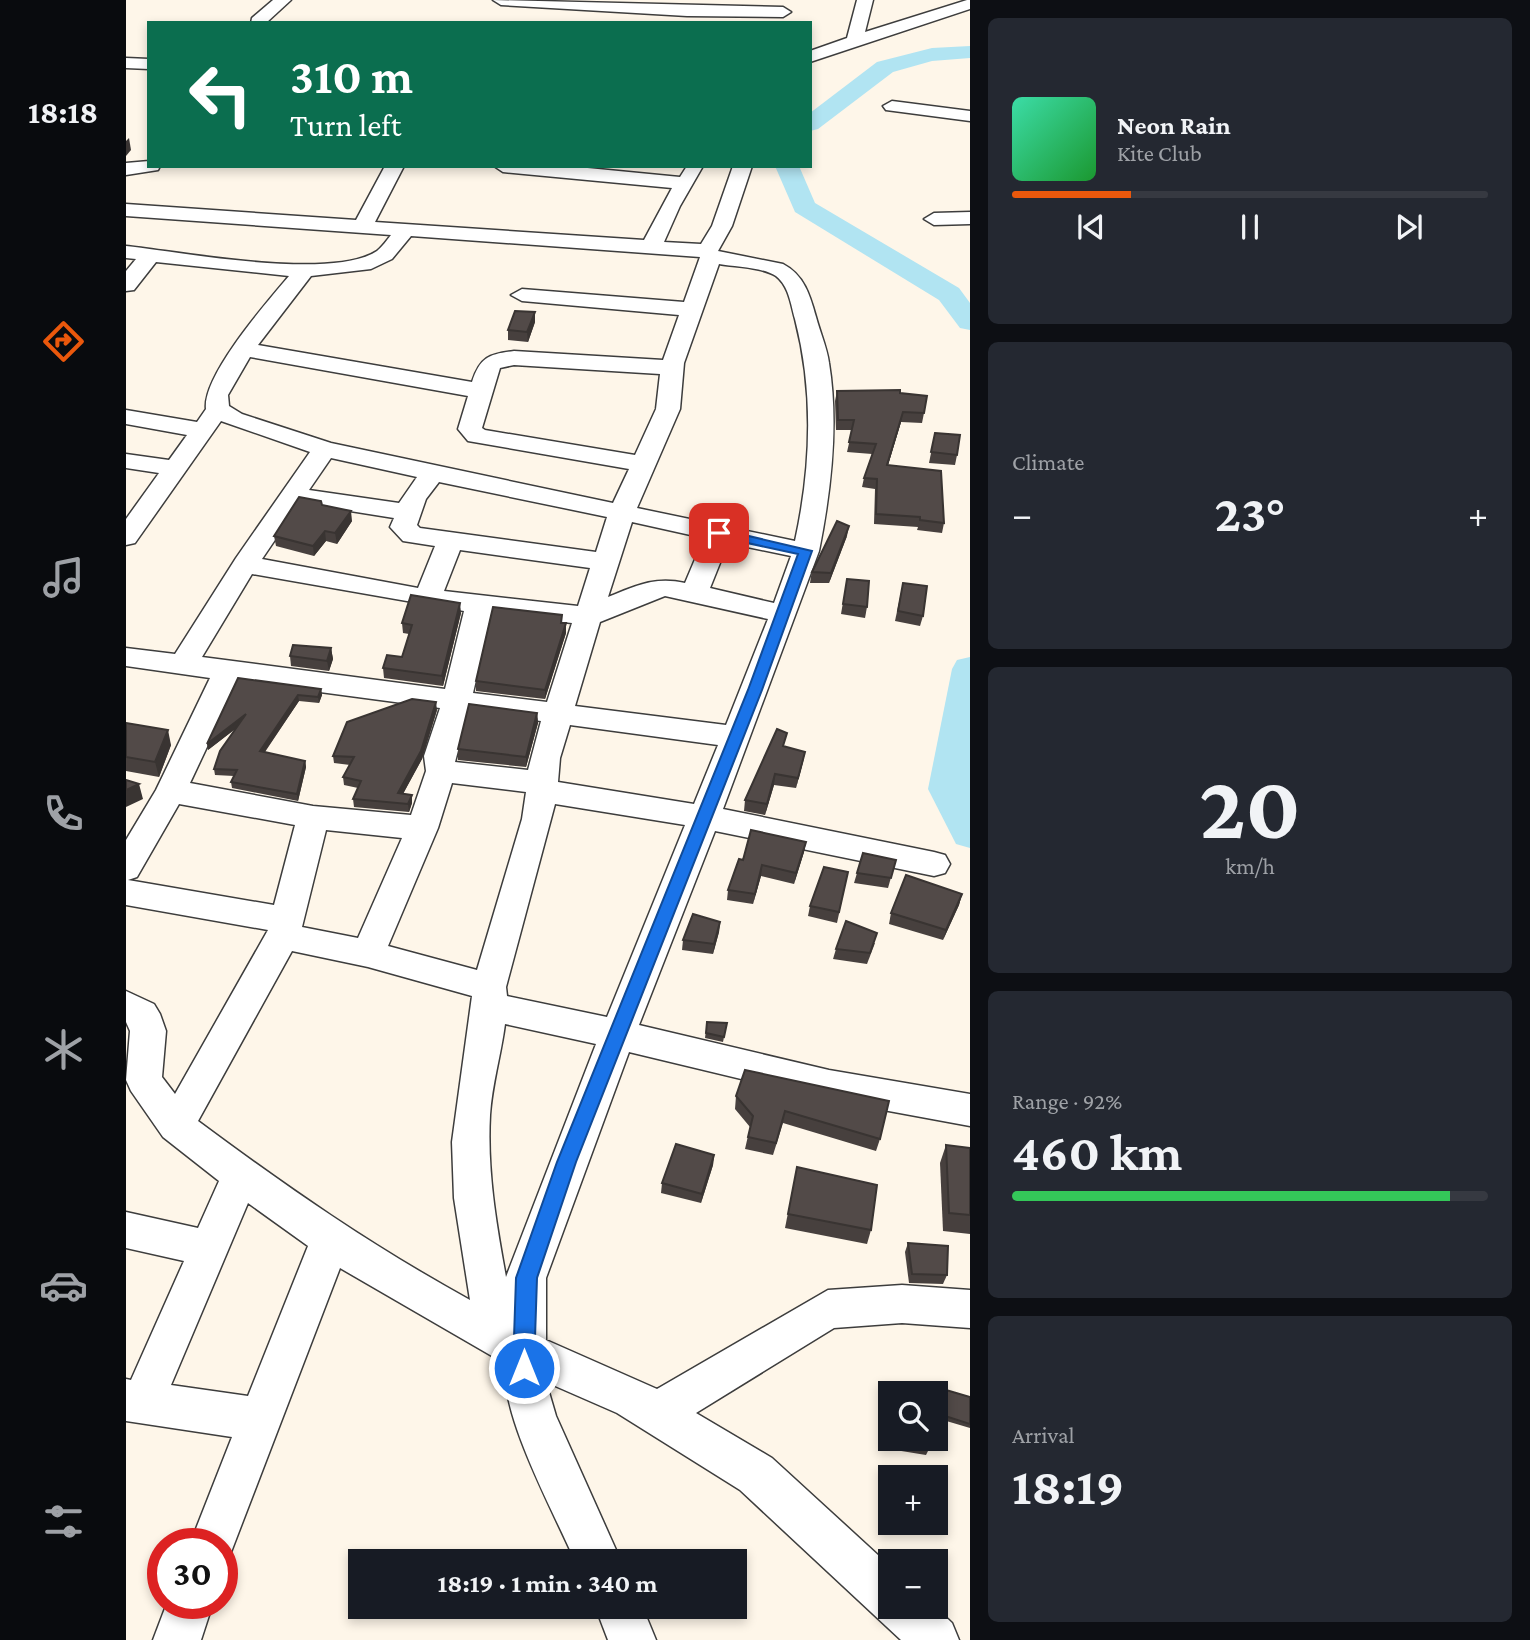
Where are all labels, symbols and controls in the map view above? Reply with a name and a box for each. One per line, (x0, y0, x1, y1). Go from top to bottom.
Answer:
icon: left (175, 49, 266, 140)
text: 310 m (290, 49, 413, 104)
text: 18:18 (28, 94, 98, 130)
text: Turn left (290, 107, 401, 143)
text: Neon Rain (1117, 111, 1231, 140)
text: Kite Club (1117, 140, 1202, 166)
icon: previous (1072, 208, 1110, 246)
icon: pause (1231, 208, 1269, 246)
icon: next (1390, 208, 1428, 246)
icon: directions (39, 317, 88, 366)
text: Climate (1012, 449, 1084, 475)
text: 23° (1214, 484, 1286, 542)
text: − (1012, 493, 1032, 535)
text: + (1468, 493, 1488, 535)
pin (689, 503, 749, 563)
icon: arrive (700, 514, 738, 552)
icon: music (39, 553, 88, 602)
text: 20 (1199, 756, 1301, 858)
icon: phone (39, 789, 88, 838)
text: km/h (1225, 853, 1275, 879)
icon: climate (39, 1025, 88, 1074)
text: Range · 92% (1012, 1088, 1122, 1114)
text: 460 km (1012, 1123, 1182, 1181)
icon: car (39, 1261, 88, 1310)
position arrow (487, 1331, 561, 1405)
map controls (878, 1381, 948, 1619)
button: search (878, 1381, 948, 1451)
text: Arrival (1012, 1422, 1075, 1448)
text: 18:19 (1012, 1457, 1124, 1515)
button: + (878, 1465, 948, 1535)
icon: filters (39, 1497, 88, 1546)
speed limit sign: 30 (147, 1528, 238, 1619)
button: − (878, 1549, 948, 1619)
text: 18:19 · 1 min · 340 m (438, 1569, 657, 1598)

